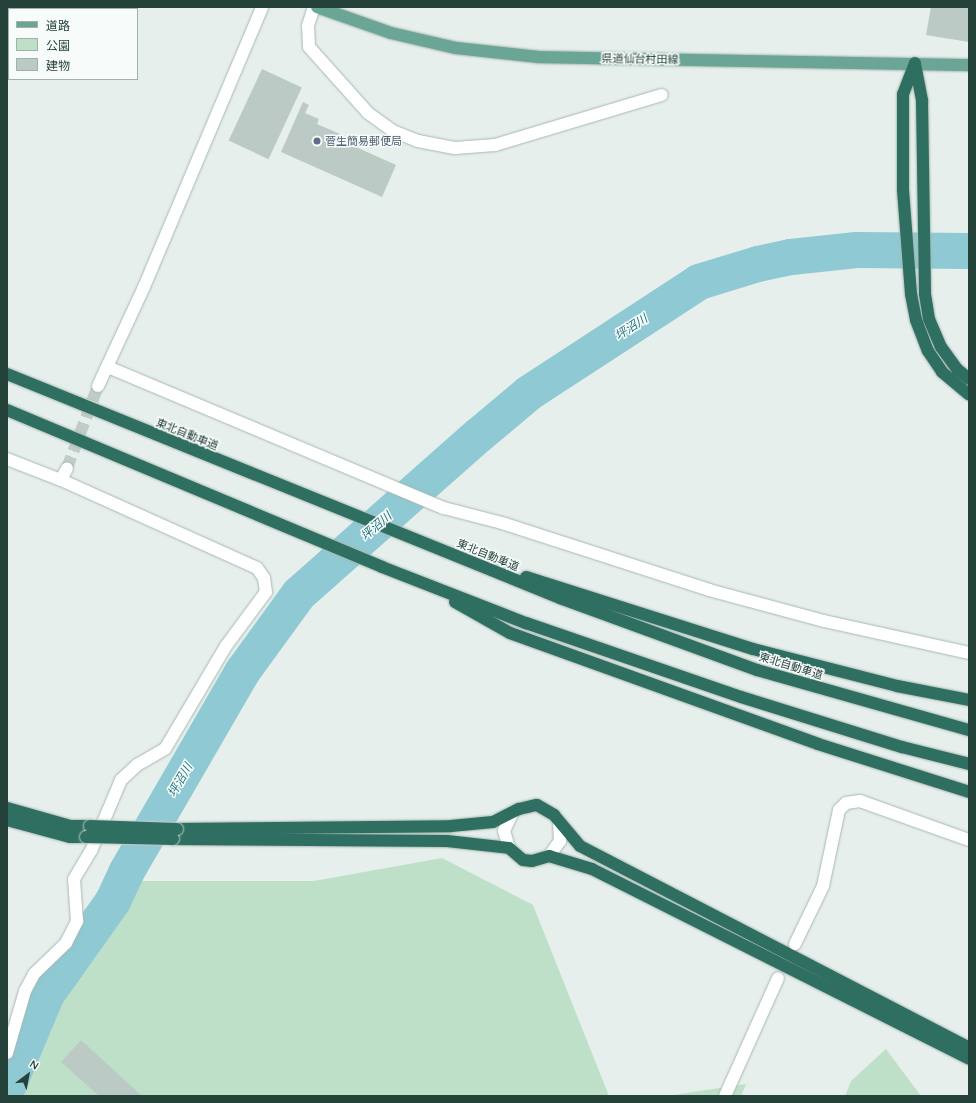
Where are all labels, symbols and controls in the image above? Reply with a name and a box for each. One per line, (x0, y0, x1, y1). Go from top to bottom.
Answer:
legend (8, 8, 138, 80)
text: 道路 (46, 18, 70, 33)
text: 公園 (46, 38, 70, 53)
street label: 県道仙台村田線 (601, 52, 679, 66)
text: 建物 (46, 58, 70, 73)
place label: 菅生簡易郵便局 (325, 134, 402, 148)
marker: 菅生簡易郵便局 (312, 136, 322, 146)
water label: 坪沼川 (612, 311, 650, 343)
street label: 東北自動車道 (154, 416, 220, 452)
water label: 坪沼川 (358, 509, 394, 543)
street label: 東北自動車道 (455, 537, 521, 573)
street label: 東北自動車道 (758, 650, 824, 682)
water label: 坪沼川 (165, 761, 195, 799)
north arrow (8, 1055, 48, 1095)
text: N (27, 1057, 42, 1073)

